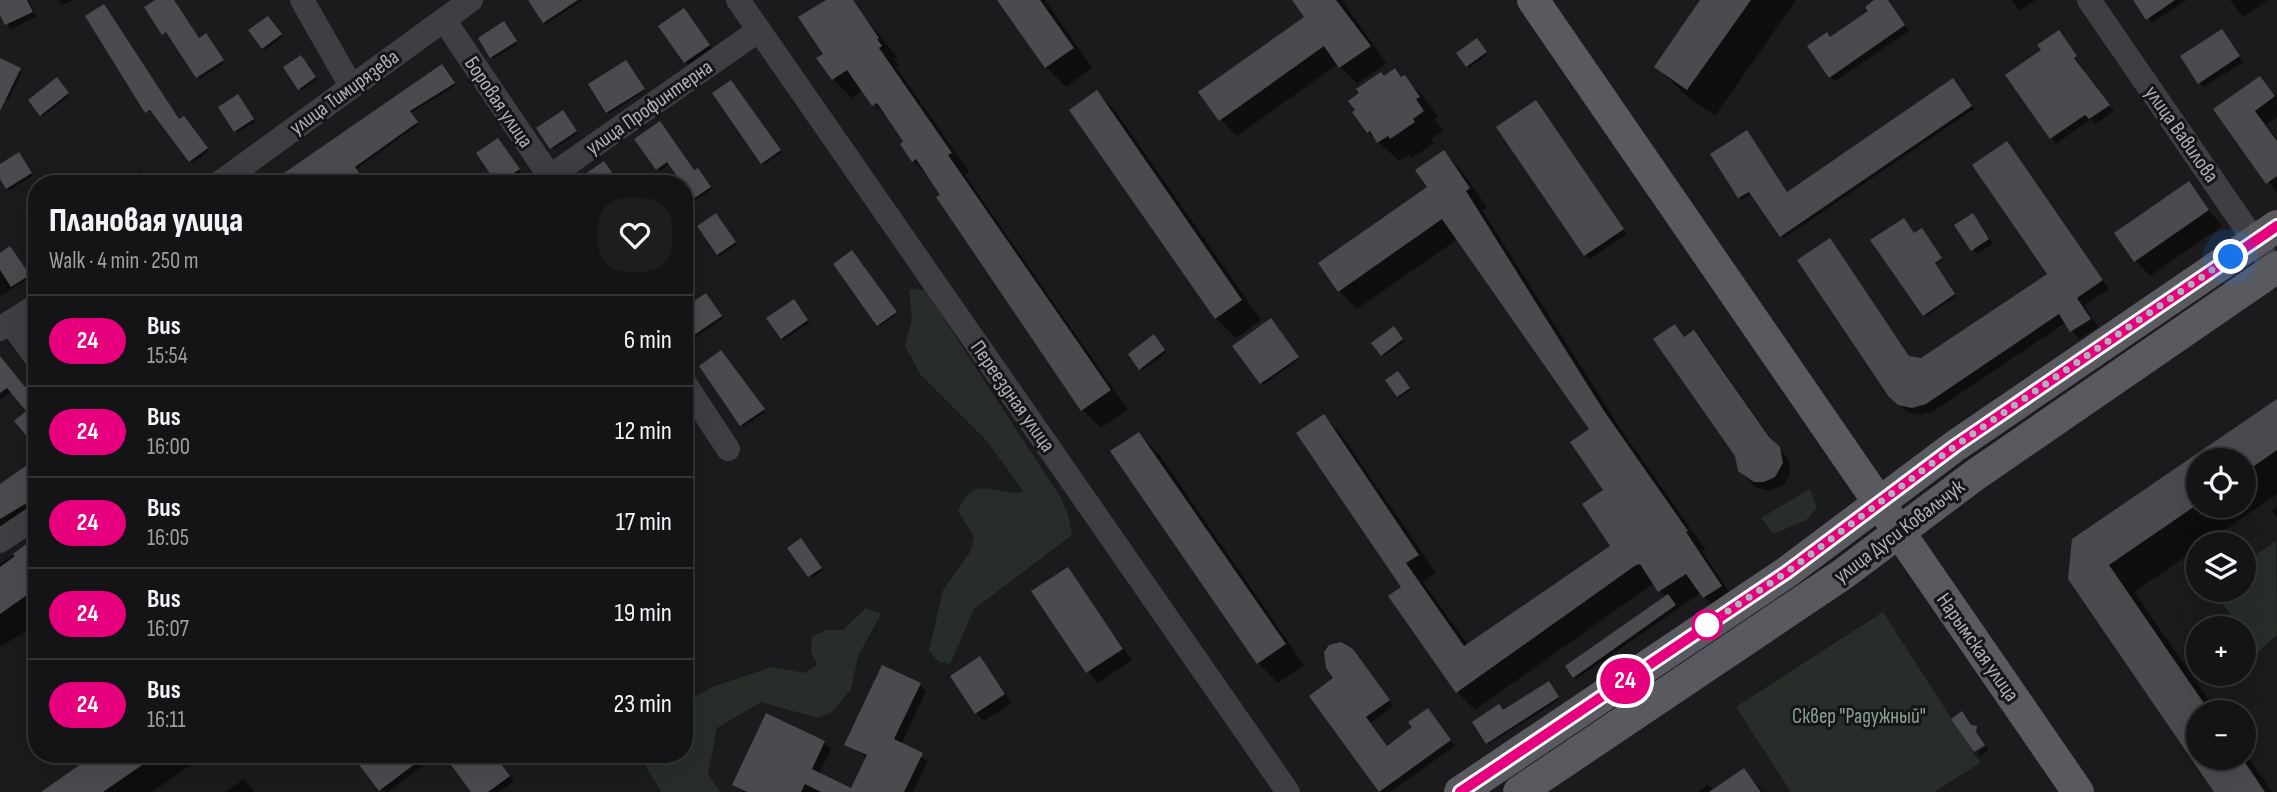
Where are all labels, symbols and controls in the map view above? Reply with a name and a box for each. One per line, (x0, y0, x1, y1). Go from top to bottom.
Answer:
street label: улица Тимирязева (285, 44, 404, 140)
street label: Боровая улица (459, 52, 538, 153)
street label: улица Профинтерна (581, 55, 717, 160)
street label: улица Вавилова (2139, 81, 2224, 187)
button: heart (598, 198, 672, 272)
text: Плановая улица (49, 201, 243, 241)
your location (2213, 239, 2248, 274)
text: Walk · 4 min · 250 m (49, 247, 199, 275)
text: Bus (147, 311, 181, 342)
text: 6 min (624, 325, 672, 356)
text: 24 (77, 326, 98, 355)
street label: Переездная улица (965, 336, 1060, 457)
text: 15:54 (147, 342, 188, 370)
text: Bus (147, 402, 181, 433)
text: 12 min (615, 416, 672, 447)
text: 24 (77, 417, 98, 446)
text: 16:00 (147, 433, 190, 461)
map controls (2186, 448, 2256, 770)
button: locate (2186, 448, 2256, 518)
street label: улица Дуси Ковальчук (1829, 474, 1970, 589)
text: Bus (147, 493, 181, 524)
text: 17 min (616, 507, 672, 538)
text: 24 (77, 508, 98, 537)
text: 16:05 (147, 524, 189, 552)
button: layers (2186, 532, 2256, 602)
text: Bus (147, 584, 181, 615)
street label: Нарымская улица (1931, 588, 2024, 706)
text: 19 min (615, 598, 672, 629)
text: 24 (77, 599, 98, 628)
unlabelled marker (1692, 610, 1722, 640)
text: 16:07 (147, 615, 189, 643)
button: + (2186, 616, 2256, 686)
line badge: 24 (1594, 658, 1656, 704)
text: 24 (1614, 666, 1636, 695)
text: Bus (147, 675, 181, 706)
text: 23 min (614, 689, 672, 720)
text: 24 (77, 690, 98, 719)
button: − (2186, 700, 2256, 770)
park label: Сквер "Радужный" (1792, 704, 1926, 729)
text: 16:11 (147, 706, 186, 734)

